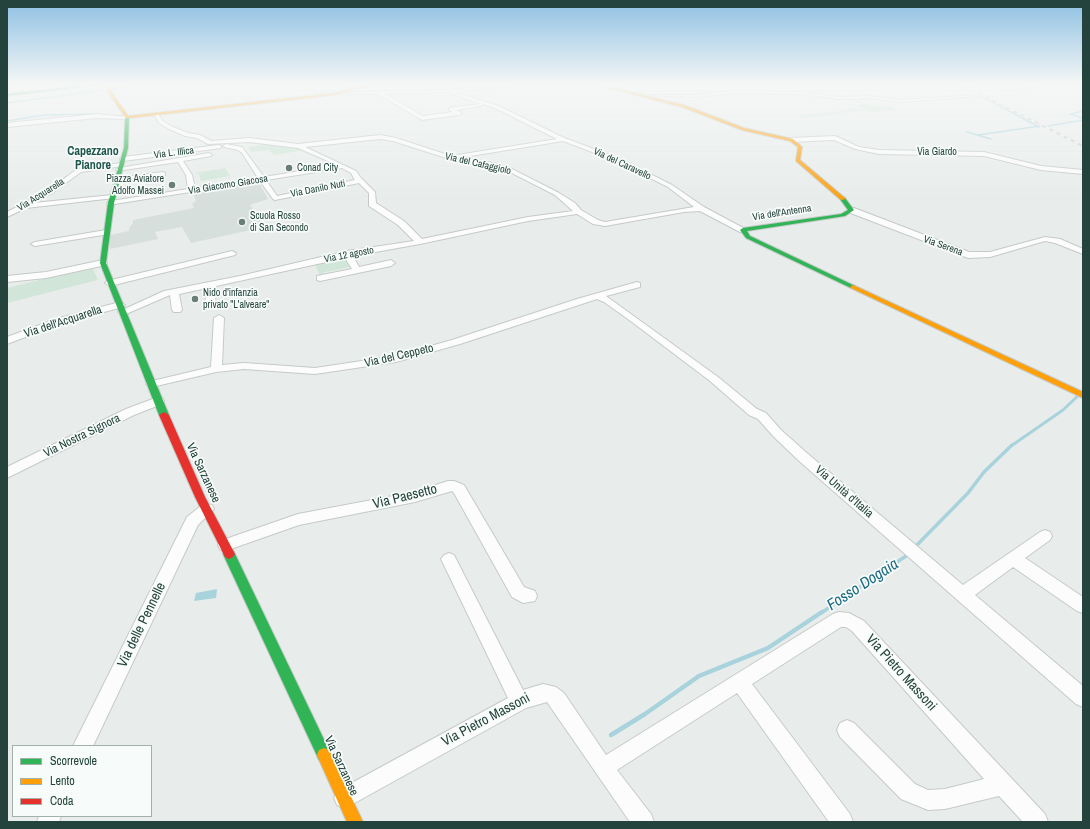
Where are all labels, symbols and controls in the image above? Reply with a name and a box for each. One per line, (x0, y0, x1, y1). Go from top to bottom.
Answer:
district label: Capezzano Pianore (67, 145, 119, 173)
street label: Via L. Illica (153, 145, 195, 161)
street label: Via del Caravello (591, 145, 653, 183)
street label: Via Giardo (917, 146, 957, 158)
street label: Via del Cafaggiolo (444, 151, 512, 177)
place label: Conad City (297, 162, 338, 174)
marker: Conad City (284, 163, 294, 173)
place label: Piazza Aviatore Adolfo Massei (106, 173, 164, 196)
street label: Via Giacomo Giacosa (187, 173, 269, 197)
street label: Via Acquarella (15, 176, 67, 214)
street label: Via Danilo Nuti (290, 178, 346, 200)
marker: Piazza Aviatore Adolfo Massei (167, 180, 177, 190)
street label: Via dell'Antenna (752, 202, 812, 224)
place label: Scuola Rosso di San Secondo (250, 210, 308, 234)
marker: Scuola Rosso di San Secondo (237, 217, 247, 227)
street label: Via Serena (922, 233, 964, 259)
street label: Via 12 agosto (323, 244, 375, 266)
place label: Nido d'infanzia privato "L'alveare" (203, 287, 269, 310)
marker: Nido d'infanzia privato "L'alveare" (190, 294, 200, 304)
street label: Via dell'Acquarella (22, 303, 104, 341)
street label: Via del Ceppeto (363, 341, 435, 371)
street label: Via Nostra Signora (41, 411, 123, 461)
street label: Via Sarzanese (183, 441, 223, 505)
street label: Via Unità d'Italia (812, 463, 876, 521)
street label: Via Paesetto (371, 481, 439, 513)
water label: Fosso Dogaia (824, 555, 902, 615)
street label: Via delle Pennelle (114, 580, 170, 670)
street label: Via Pietro Massoni (862, 631, 940, 715)
street label: Via Pietro Massoni (439, 690, 533, 750)
street label: Via Sarzanese (321, 734, 361, 798)
legend (12, 745, 152, 817)
text: Scorrevole (50, 753, 97, 769)
text: Lento (50, 773, 75, 789)
text: Coda (50, 793, 74, 809)

